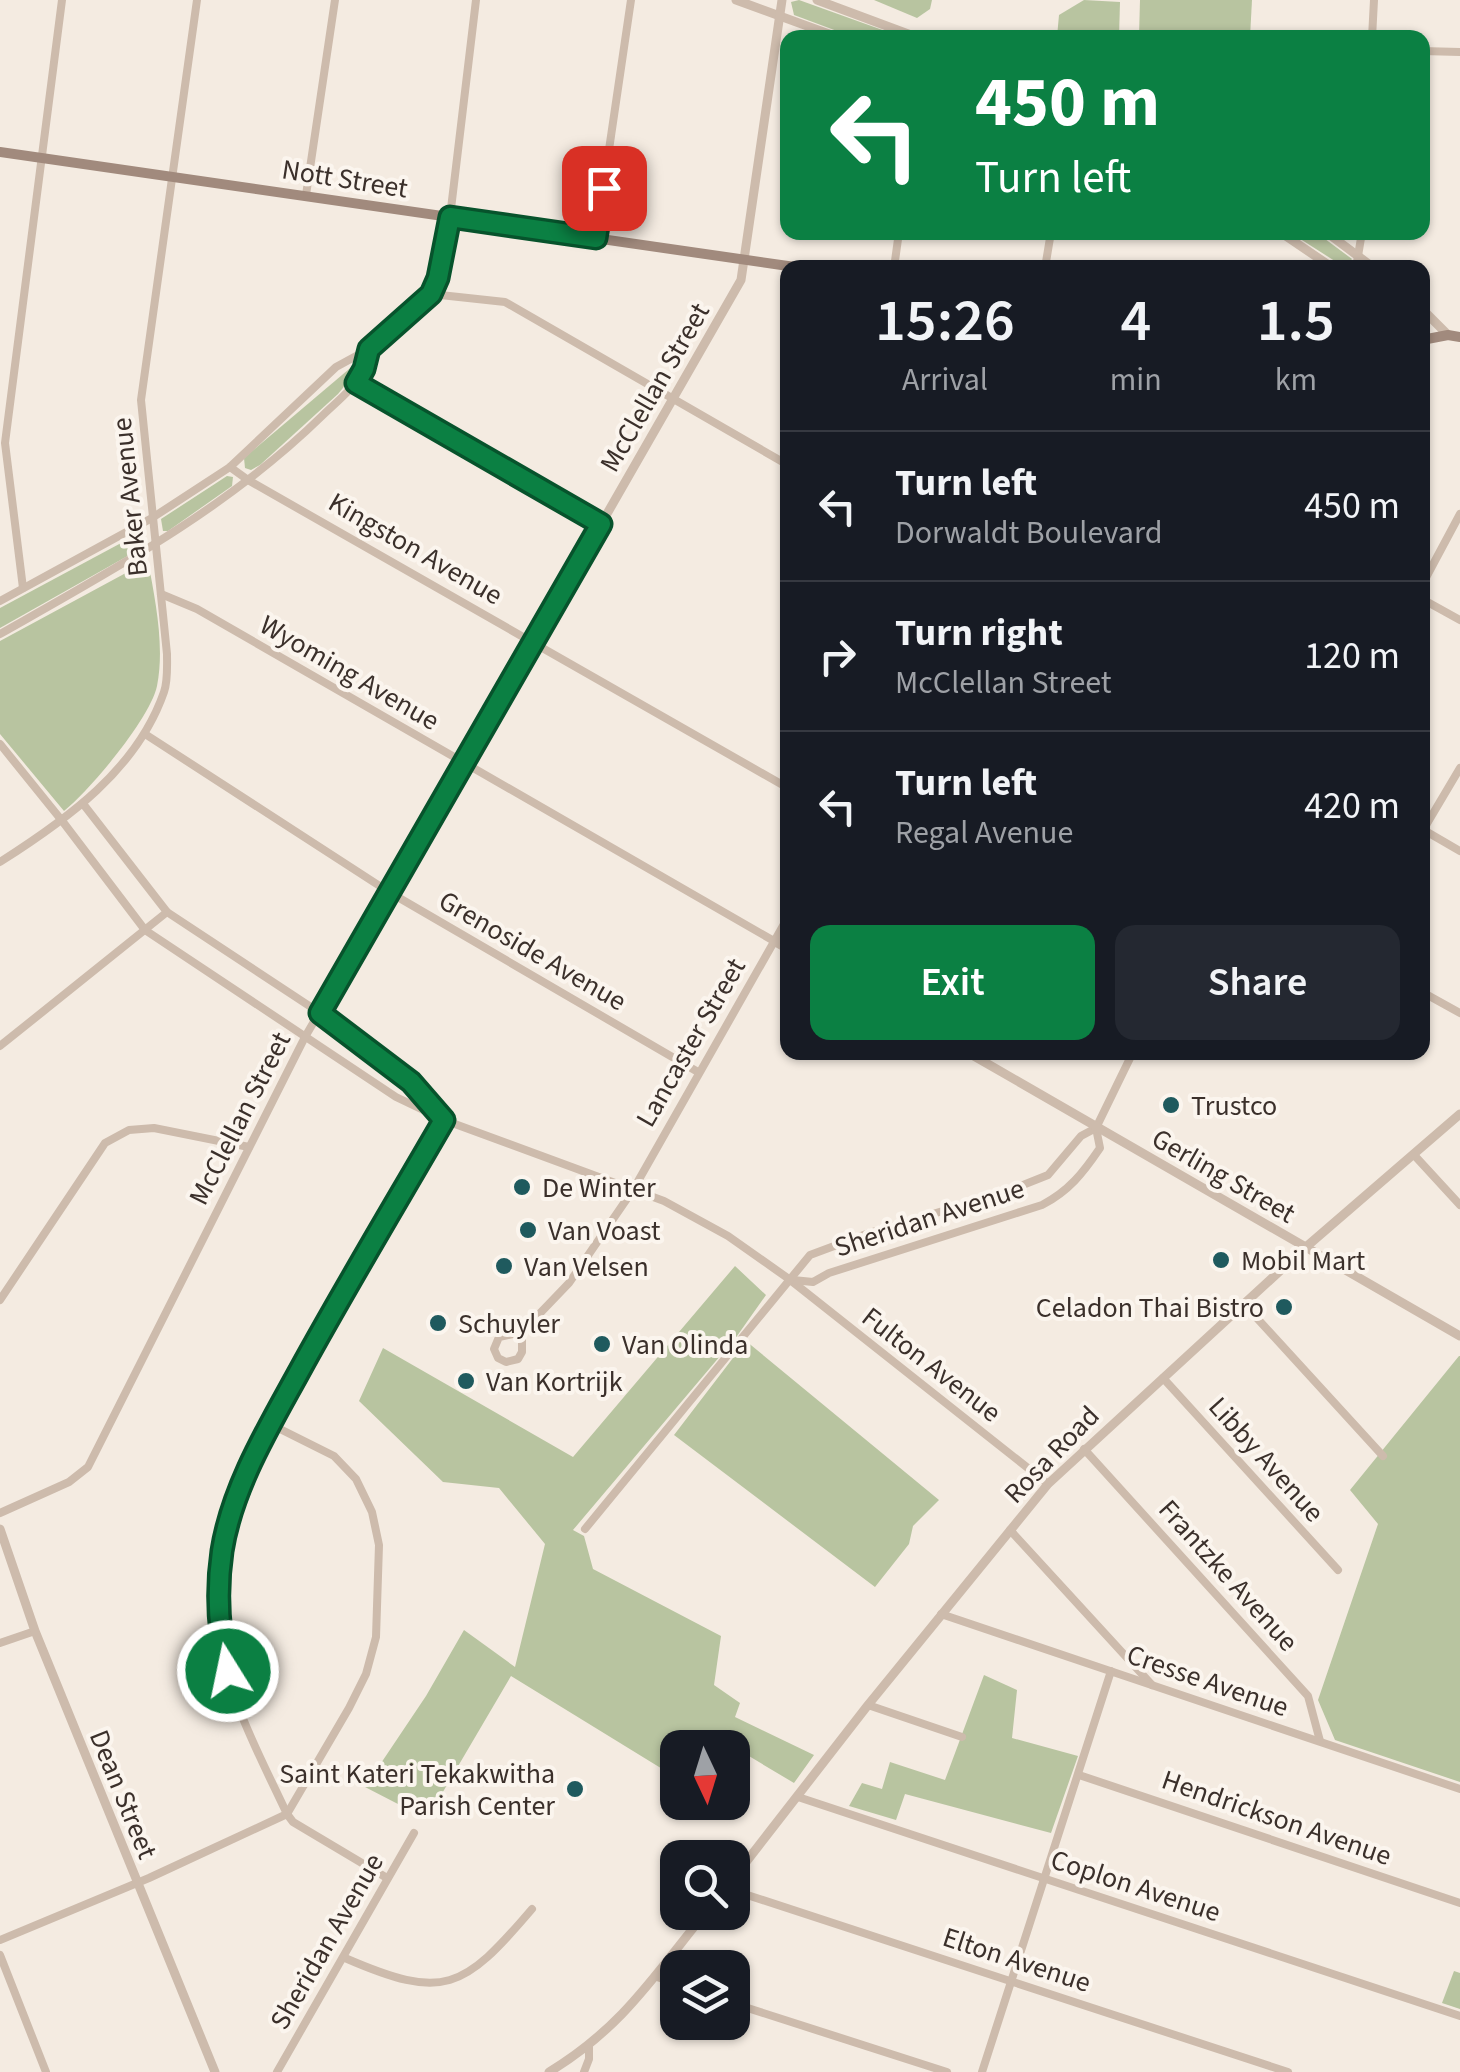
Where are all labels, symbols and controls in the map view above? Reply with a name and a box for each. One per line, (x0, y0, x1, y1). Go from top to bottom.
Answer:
text: 450 m (975, 53, 1160, 153)
icon: left (810, 70, 940, 200)
pin (562, 146, 647, 231)
text: Turn left (975, 146, 1131, 210)
street label: Nott Street (279, 149, 411, 209)
icon: arrive (577, 161, 632, 216)
text: 15:26 (875, 279, 1015, 364)
text: 4 (1120, 279, 1151, 364)
text: 1.5 (1257, 279, 1335, 364)
street label: McClellan Street (590, 295, 720, 480)
text: Arrival (902, 357, 988, 403)
text: min (1110, 357, 1162, 403)
text: km (1275, 357, 1317, 403)
street label: Baker Avenue (102, 416, 158, 578)
text: Turn left (895, 456, 1037, 510)
icon: left (810, 479, 865, 534)
text: 450 m (1304, 479, 1400, 533)
street label: Kingston Avenue (321, 483, 510, 615)
text: Dorwaldt Boulevard (895, 510, 1162, 556)
street label: Wyoming Avenue (252, 605, 447, 741)
text: Turn right (895, 606, 1063, 660)
icon: right (810, 629, 865, 684)
text: 120 m (1304, 629, 1400, 683)
text: McClellan Street (895, 660, 1112, 706)
text: Turn left (895, 756, 1037, 810)
icon: left (810, 779, 865, 834)
text: 420 m (1304, 779, 1400, 833)
text: Regal Avenue (895, 810, 1073, 856)
street label: Grenoside Avenue (431, 881, 634, 1021)
button: Exit (810, 925, 1095, 1040)
button: Share (1115, 925, 1400, 1040)
street label: Lancaster Street (626, 950, 756, 1134)
street label: McClellan Street (179, 1024, 301, 1212)
place label: Trustco (1191, 1086, 1277, 1126)
marker: Trustco (1160, 1094, 1182, 1116)
street label: Gerling Street (1144, 1119, 1303, 1233)
place label: De Winter (542, 1168, 656, 1208)
street label: Sheridan Avenue (829, 1168, 1029, 1267)
marker: De Winter (511, 1176, 533, 1198)
place label: Van Voast (548, 1211, 661, 1251)
marker: Van Voast (517, 1219, 539, 1241)
place label: Mobil Mart (1241, 1241, 1366, 1281)
place label: Van Velsen (524, 1247, 649, 1287)
marker: Mobil Mart (1210, 1249, 1232, 1271)
marker: Van Velsen (493, 1255, 515, 1277)
place label: Celadon Thai Bistro (1036, 1288, 1264, 1328)
marker: Celadon Thai Bistro (1273, 1296, 1295, 1318)
street label: Fulton Avenue (853, 1298, 1010, 1432)
place label: Schuyler (458, 1304, 560, 1344)
marker: Schuyler (427, 1312, 449, 1334)
place label: Van Olinda (622, 1325, 748, 1365)
marker: Van Olinda (591, 1333, 613, 1355)
place label: Van Kortrijk (486, 1362, 623, 1402)
marker: Van Kortrijk (455, 1370, 477, 1392)
street label: Libby Avenue (1199, 1388, 1333, 1531)
street label: Rosa Road (995, 1397, 1109, 1513)
street label: Frantzke Avenue (1149, 1491, 1307, 1660)
position arrow (176, 1619, 280, 1723)
street label: Cresse Avenue (1121, 1635, 1294, 1727)
street label: Dean Street (79, 1724, 167, 1865)
north arrow (660, 1730, 750, 1820)
map controls (660, 1730, 750, 2040)
place label: Saint Kateri Tekakwitha Parish Center (279, 1754, 555, 1826)
street label: Hendrickson Avenue (1157, 1760, 1397, 1876)
marker: Saint Kateri Tekakwitha Parish Center (564, 1778, 586, 1800)
button: search (660, 1840, 750, 1930)
street label: Coplon Avenue (1046, 1840, 1226, 1932)
street label: Sheridan Avenue (260, 1846, 394, 2037)
street label: Elton Avenue (938, 1917, 1096, 2003)
button: layers (660, 1950, 750, 2040)

